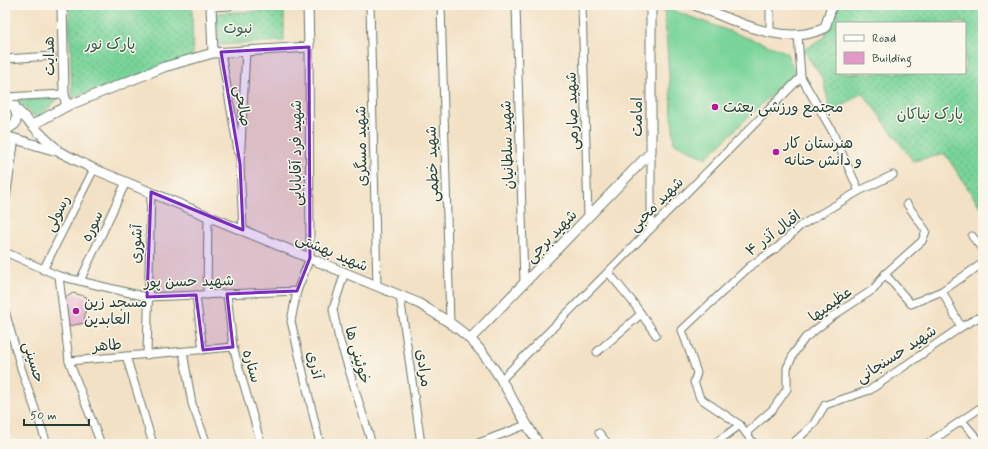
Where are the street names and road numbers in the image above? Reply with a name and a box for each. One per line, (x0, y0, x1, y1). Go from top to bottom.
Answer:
street label: هدایت (40, 36, 60, 76)
street label: شهید صارمی (562, 71, 584, 150)
street label: صالحی (229, 84, 255, 128)
street label: امامت (628, 97, 648, 137)
street label: شهید فرد آقابابایی (287, 100, 307, 206)
street label: شهید سلطانیان (496, 100, 520, 190)
street label: شهید مسگری (351, 106, 373, 186)
street label: شهید خطمی (422, 126, 444, 202)
street label: شهید محبی (625, 173, 689, 237)
street label: رسولی (40, 192, 76, 235)
street label: شهید برجی (521, 206, 582, 268)
street label: اقبال آذر ۴ (742, 206, 805, 261)
street label: سوره (77, 208, 109, 245)
street label: آشوری (126, 223, 148, 264)
street label: شهید بهشتی (292, 229, 371, 277)
street label: شهید حسن پور (143, 271, 234, 293)
street label: عظیمیها (805, 282, 856, 327)
street label: شهید حسنجانی (852, 321, 941, 388)
street label: خوئینی ها (339, 324, 375, 386)
street label: طاهر (89, 335, 123, 357)
street label: حسینی (17, 339, 49, 385)
street label: ستاره (237, 347, 265, 385)
street label: مرادی (410, 348, 436, 388)
street label: آذری (301, 349, 327, 382)

